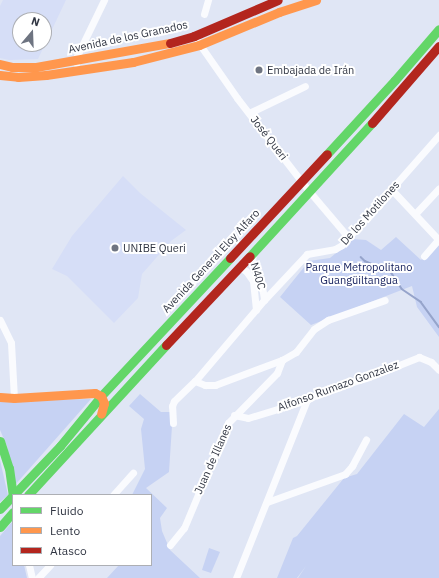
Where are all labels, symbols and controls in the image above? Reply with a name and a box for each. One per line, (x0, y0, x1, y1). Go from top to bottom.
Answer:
north arrow (12, 12, 52, 52)
text: N (30, 14, 42, 30)
street label: Avenida de los Granados (67, 18, 189, 56)
place label: Embajada de Irán (267, 63, 354, 77)
marker: Embajada de Irán (254, 65, 264, 75)
street label: José Queri (248, 113, 290, 163)
street label: De los Motilones (338, 178, 402, 248)
street label: Avenida General Eloy Alfaro (160, 207, 262, 315)
place label: UNIBE Queri (123, 241, 186, 255)
marker: UNIBE Queri (110, 243, 120, 253)
street label: N40C (248, 261, 268, 291)
park label: Parque Metropolitano Guangüiltangua (305, 261, 413, 287)
street label: Alfonso Rumazo Gonzalez (276, 358, 400, 414)
street label: Juan de Illanes (192, 422, 234, 496)
legend (12, 494, 152, 566)
text: Fluido (50, 503, 83, 518)
text: Lento (50, 523, 80, 538)
text: Atasco (50, 543, 87, 558)

